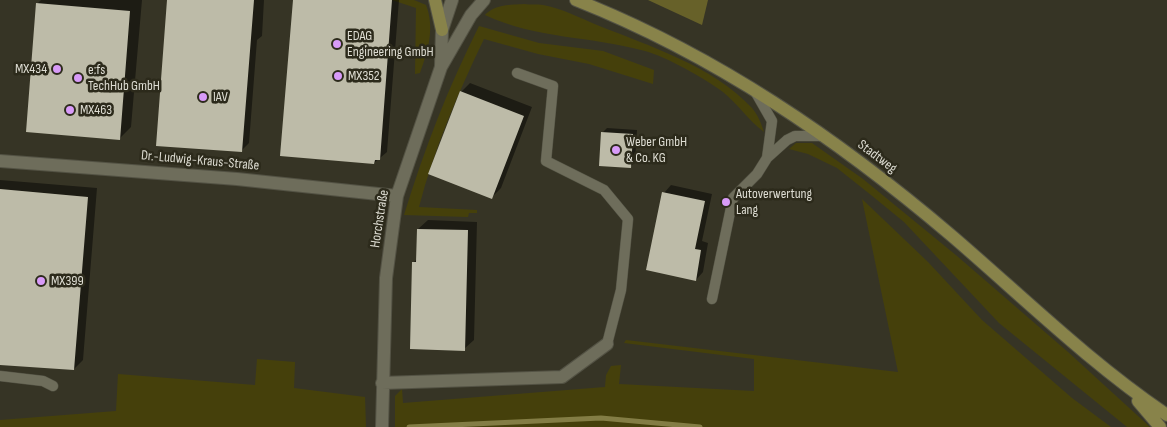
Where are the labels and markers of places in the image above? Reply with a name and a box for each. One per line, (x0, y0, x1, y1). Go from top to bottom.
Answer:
place label: EDAG Engineering GmbH (347, 28, 434, 60)
marker: EDAG Engineering GmbH (331, 38, 343, 50)
place label: MX434 (15, 61, 47, 77)
place label: e:fs TechHub GmbH (88, 62, 160, 94)
marker: MX434 (51, 63, 63, 75)
place label: MX352 (348, 68, 380, 84)
marker: MX352 (332, 70, 344, 82)
marker: e:fs TechHub GmbH (72, 72, 84, 84)
place label: IAV (213, 89, 228, 105)
marker: IAV (197, 91, 209, 103)
place label: MX463 (80, 102, 112, 118)
marker: MX463 (64, 104, 76, 116)
place label: Weber GmbH & Co. KG (626, 134, 687, 166)
marker: Weber GmbH & Co. KG (610, 144, 622, 156)
place label: Autoverwertung Lang (736, 186, 812, 218)
marker: Autoverwertung Lang (720, 196, 732, 208)
place label: MX399 (51, 273, 84, 289)
marker: MX399 (35, 275, 47, 287)

